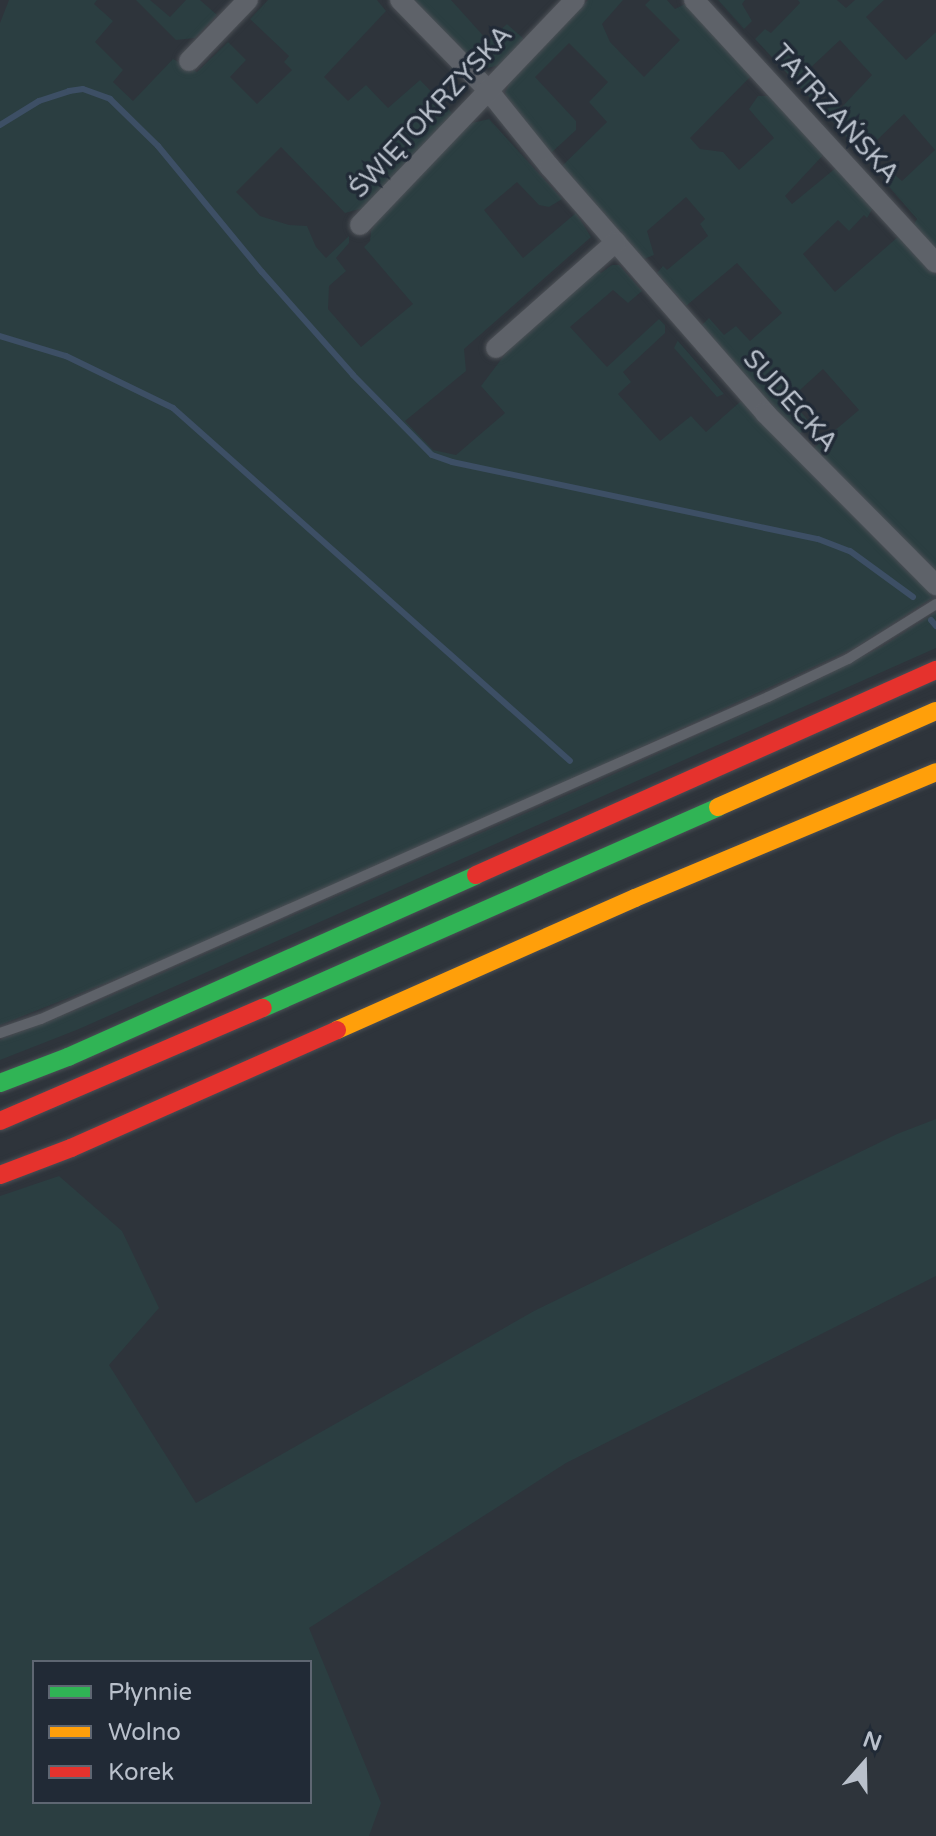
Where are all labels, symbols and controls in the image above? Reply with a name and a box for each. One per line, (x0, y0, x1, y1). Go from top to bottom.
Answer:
street label: ŚWIĘTOKRZYSKA (343, 20, 519, 204)
street label: TATRZAŃSKA (765, 38, 905, 190)
street label: SUDECKA (736, 344, 844, 458)
legend (32, 1660, 312, 1804)
text: Płynnie (108, 1678, 192, 1707)
text: Wolno (108, 1718, 181, 1747)
north arrow (824, 1724, 904, 1804)
text: N (859, 1726, 885, 1757)
text: Korek (108, 1758, 174, 1787)

